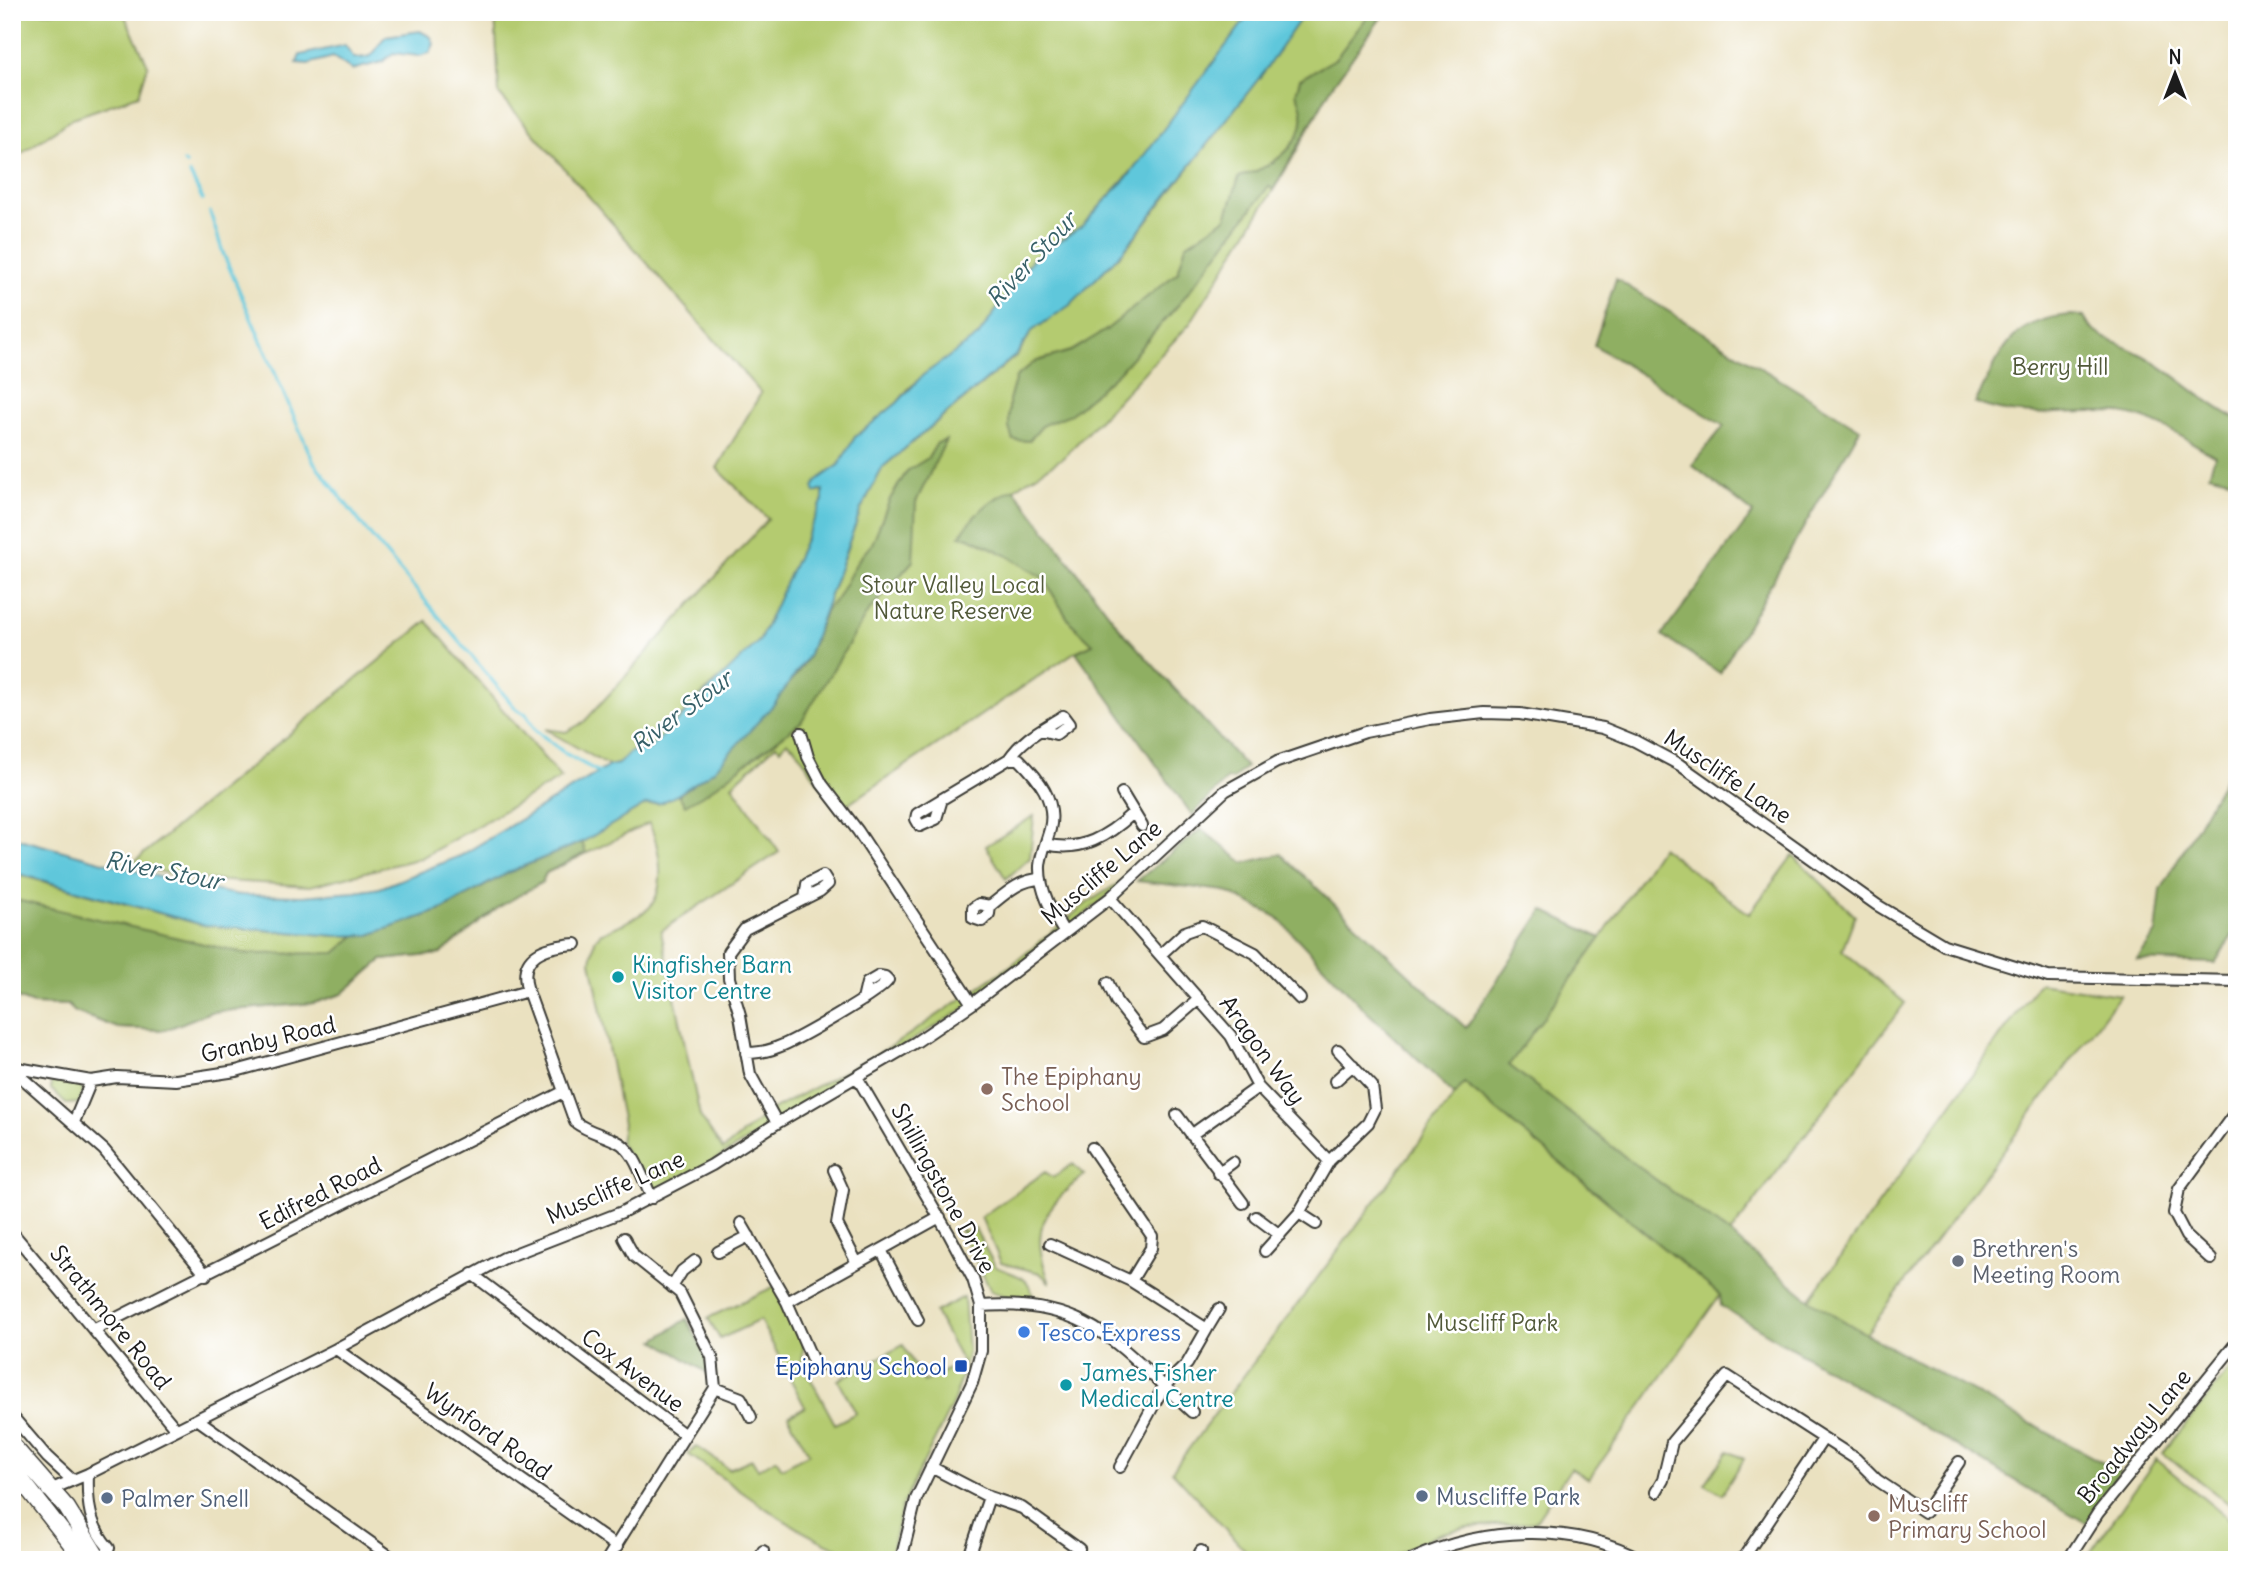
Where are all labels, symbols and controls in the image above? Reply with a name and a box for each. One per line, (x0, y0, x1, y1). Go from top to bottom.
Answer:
north arrow (2140, 38, 2210, 108)
text: N (2168, 45, 2182, 69)
water label: River Stour (979, 203, 1085, 313)
park label: Berry Hill (2012, 352, 2108, 381)
park label: Stour Valley Local Nature Reserve (861, 570, 1045, 625)
water label: River Stour (624, 661, 740, 759)
street label: Muscliffe Lane (1659, 723, 1797, 829)
street label: Muscliffe Lane (1035, 813, 1167, 931)
water label: River Stour (103, 844, 228, 897)
place label: Kingfisher Barn Visitor Centre (632, 950, 792, 1005)
marker: Kingfisher Barn Visitor Centre (610, 969, 626, 985)
street label: Aragon Way (1214, 990, 1312, 1110)
street label: Granby Road (198, 1009, 338, 1069)
place label: The Epiphany School (1001, 1062, 1142, 1117)
marker: The Epiphany School (979, 1081, 995, 1097)
street label: Shillingstone Drive (885, 1098, 1003, 1278)
street label: Muscliffe Lane (542, 1144, 688, 1230)
street label: Edifred Road (254, 1150, 386, 1236)
place label: Brethren's Meeting Room (1972, 1234, 2120, 1289)
street label: Strathmore Road (44, 1239, 178, 1395)
marker: Brethren's Meeting Room (1950, 1253, 1966, 1269)
park label: Muscliff Park (1426, 1308, 1558, 1337)
place label: Tesco Express (1038, 1318, 1181, 1347)
street label: Cox Avenue (576, 1322, 690, 1418)
marker: Tesco Express (1016, 1324, 1032, 1340)
place label: Epiphany School (775, 1352, 947, 1381)
marker: Epiphany School (953, 1358, 969, 1374)
place label: James Fisher Medical Centre (1080, 1358, 1234, 1413)
street label: Broadway Lane (2071, 1363, 2197, 1509)
street label: Wynford Road (419, 1376, 557, 1486)
marker: James Fisher Medical Centre (1058, 1377, 1074, 1393)
place label: Muscliffe Park (1436, 1482, 1580, 1511)
place label: Palmer Snell (121, 1484, 249, 1513)
marker: Muscliffe Park (1414, 1488, 1430, 1504)
place label: Muscliff Primary School (1888, 1489, 2046, 1544)
marker: Palmer Snell (99, 1490, 115, 1506)
marker: Muscliff Primary School (1866, 1508, 1882, 1524)

